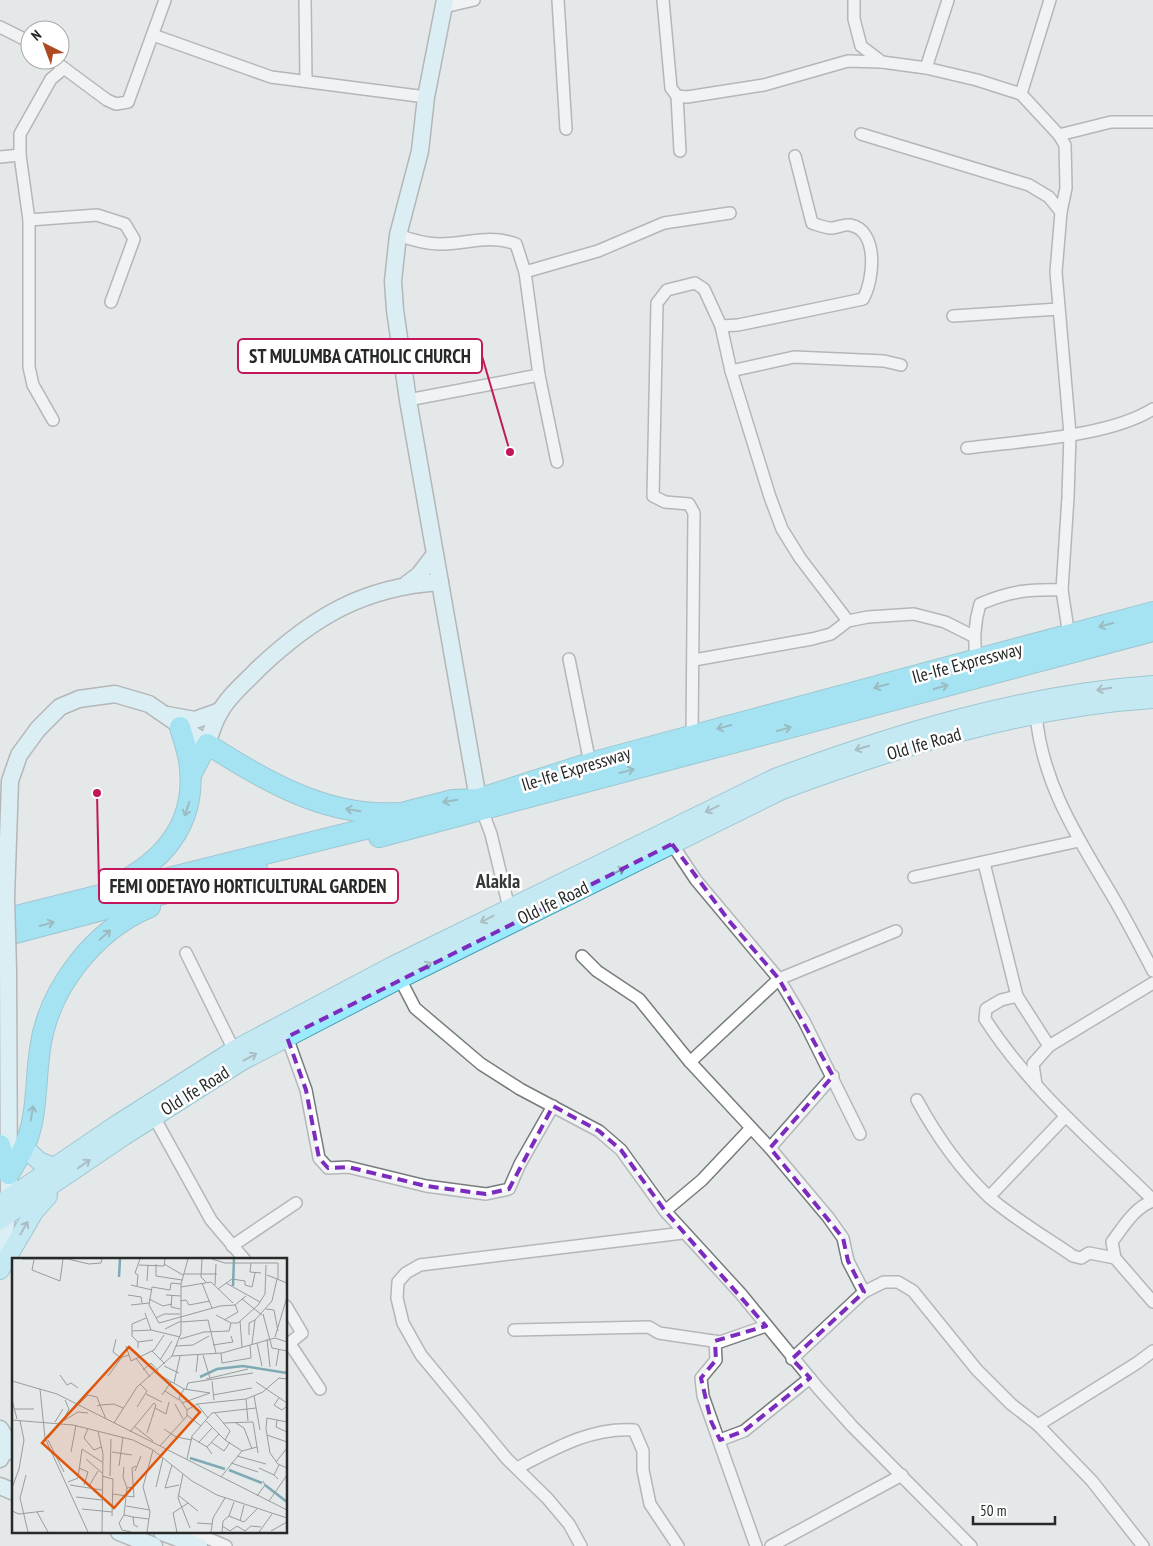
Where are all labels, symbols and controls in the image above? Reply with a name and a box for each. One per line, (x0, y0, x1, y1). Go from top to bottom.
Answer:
north arrow (20, 20, 70, 70)
text: N (27, 26, 45, 45)
callout: ST MULUMBA CATHOLIC CHURCH (238, 339, 482, 373)
text: ST MULUMBA CATHOLIC CHURCH (249, 344, 471, 368)
one-way arrow (1098, 621, 1114, 631)
street label: Ile-Ife Expressway (909, 637, 1025, 688)
one-way arrow (874, 681, 890, 691)
one-way arrow (933, 682, 949, 692)
one-way arrow (1097, 685, 1113, 695)
street label: Old Ife Road (884, 722, 964, 765)
one-way arrow (717, 723, 733, 733)
one-way arrow (776, 724, 792, 733)
street label: Ile-Ife Expressway (518, 741, 634, 796)
one-way arrow (854, 743, 870, 753)
one-way arrow (619, 766, 635, 775)
one-way arrow (442, 797, 458, 807)
one-way arrow (181, 800, 191, 816)
one-way arrow (704, 804, 719, 814)
one-way arrow (346, 805, 362, 815)
one-way arrow (610, 866, 625, 875)
district label: AlakIa (475, 868, 520, 894)
callout: FEMI ODETAYO HORTICULTURAL GARDEN (99, 869, 398, 903)
text: FEMI ODETAYO HORTICULTURAL GARDEN (109, 874, 387, 898)
street label: Old Ife Road (513, 875, 592, 930)
one-way arrow (480, 915, 495, 924)
one-way arrow (39, 919, 55, 929)
one-way arrow (98, 930, 111, 941)
one-way arrow (418, 961, 433, 971)
one-way arrow (243, 1052, 258, 1062)
street label: Old Ife Road (156, 1061, 233, 1121)
one-way arrow (27, 1105, 37, 1121)
one-way arrow (77, 1159, 91, 1169)
one-way arrow (20, 1222, 30, 1236)
inset map (12, 1258, 288, 1534)
scale bar (973, 1494, 1056, 1526)
text: 50 m (980, 1501, 1006, 1520)

